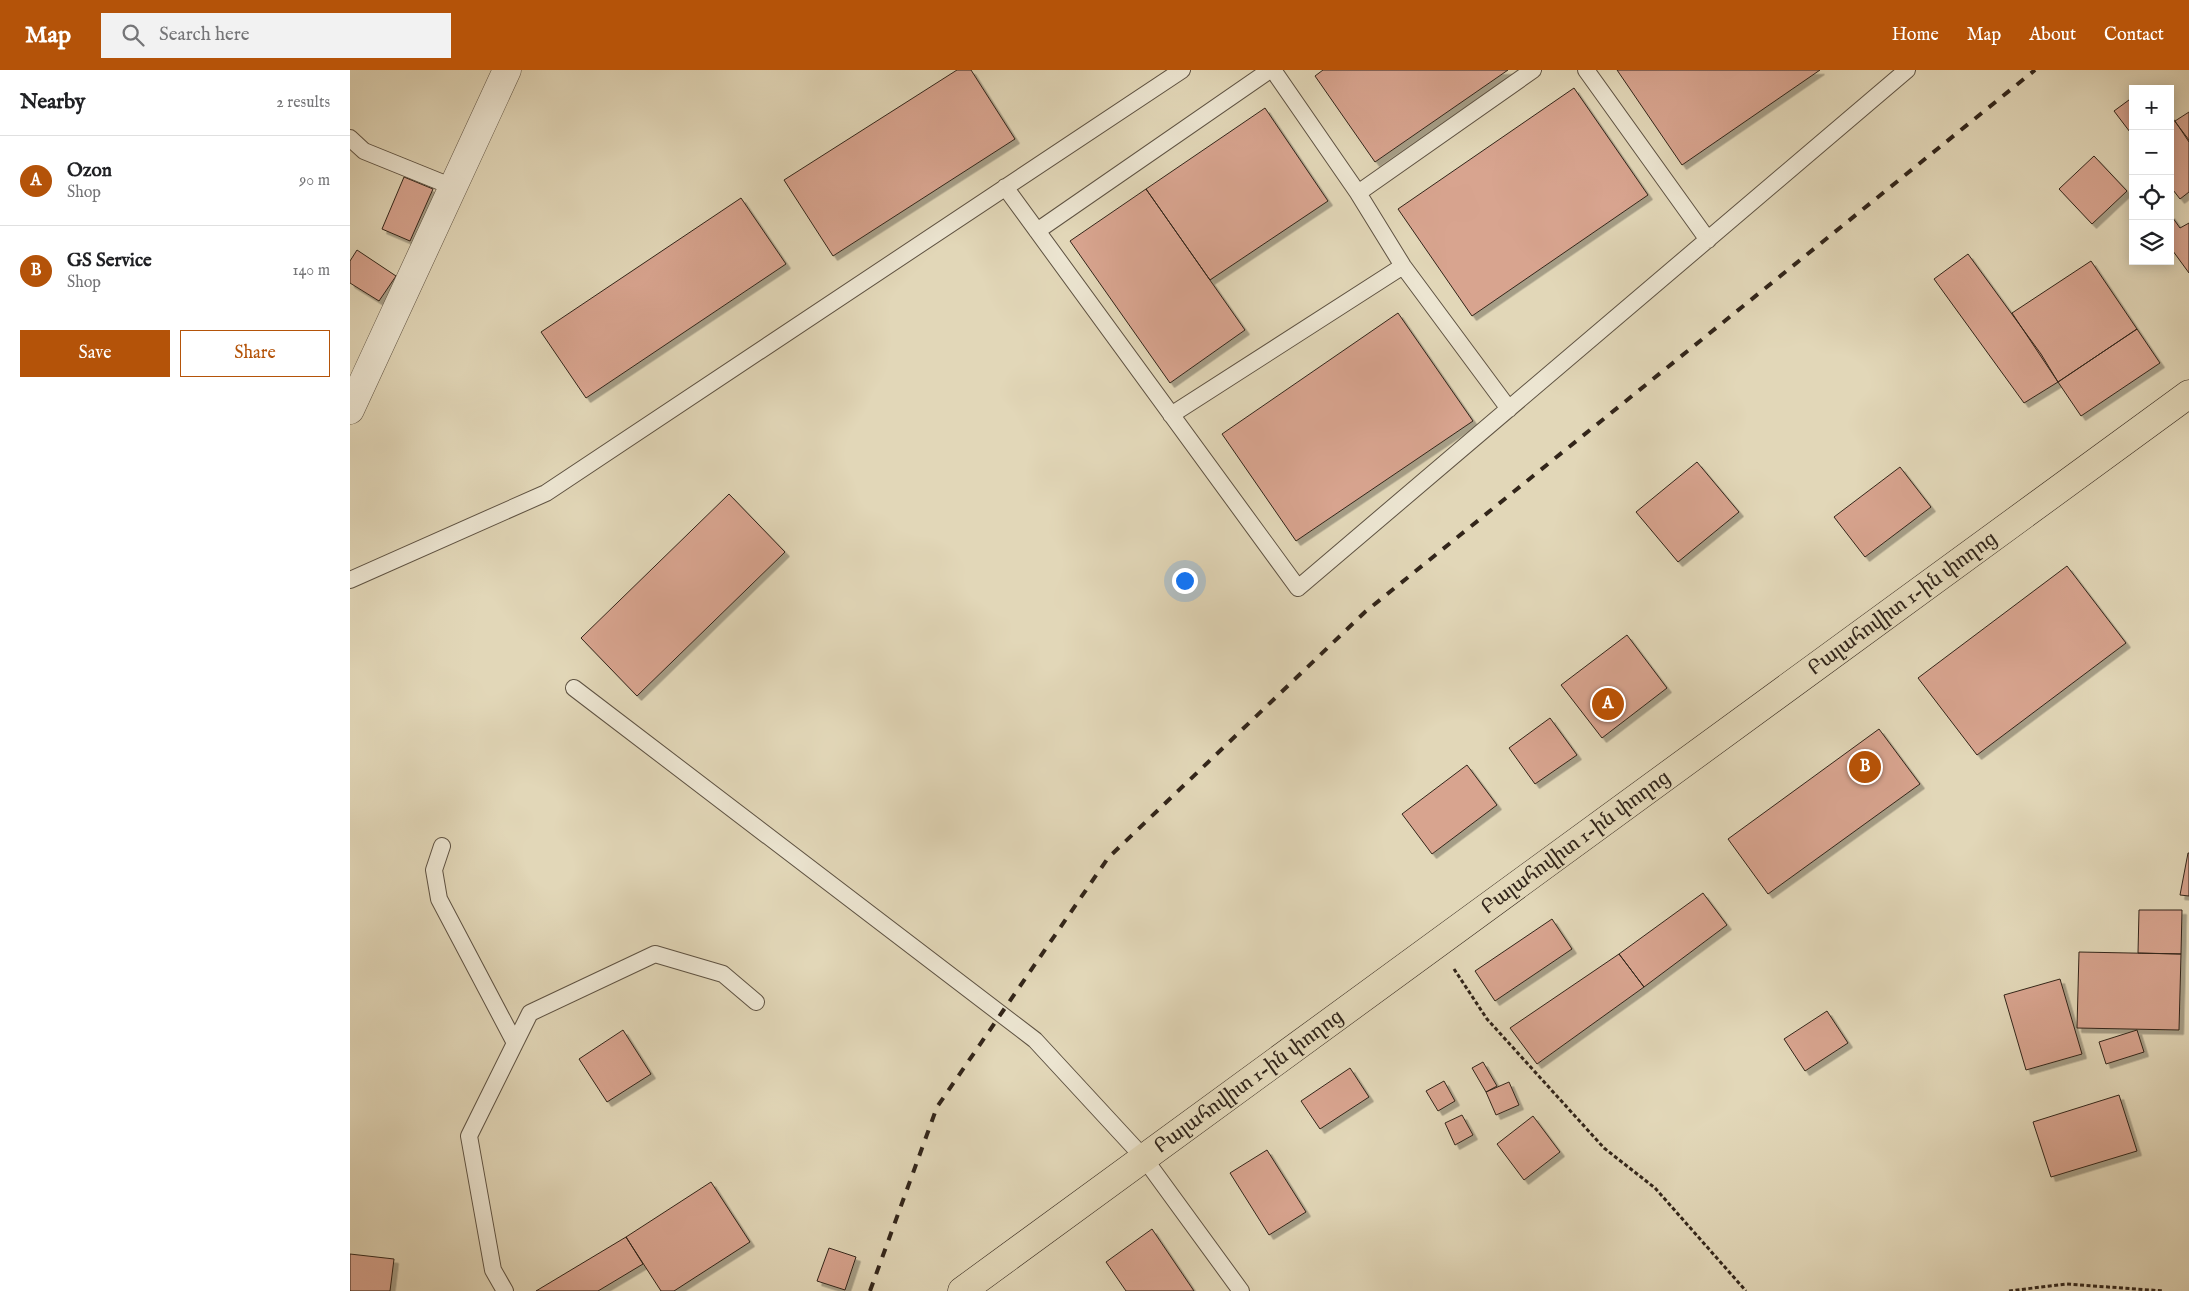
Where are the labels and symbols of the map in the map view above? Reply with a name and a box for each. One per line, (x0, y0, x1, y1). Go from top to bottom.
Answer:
street label: Բալահովիտ 1-ին փողոց (1803, 526, 2002, 681)
your location (1172, 568, 1198, 594)
pin: A (1592, 685, 1624, 723)
pin: B (1849, 748, 1881, 786)
street label: Բալահովիտ 1-ին փողոց (1476, 765, 1675, 920)
street label: Բալահովիտ 1-ին փողոց (1149, 1004, 1348, 1159)

